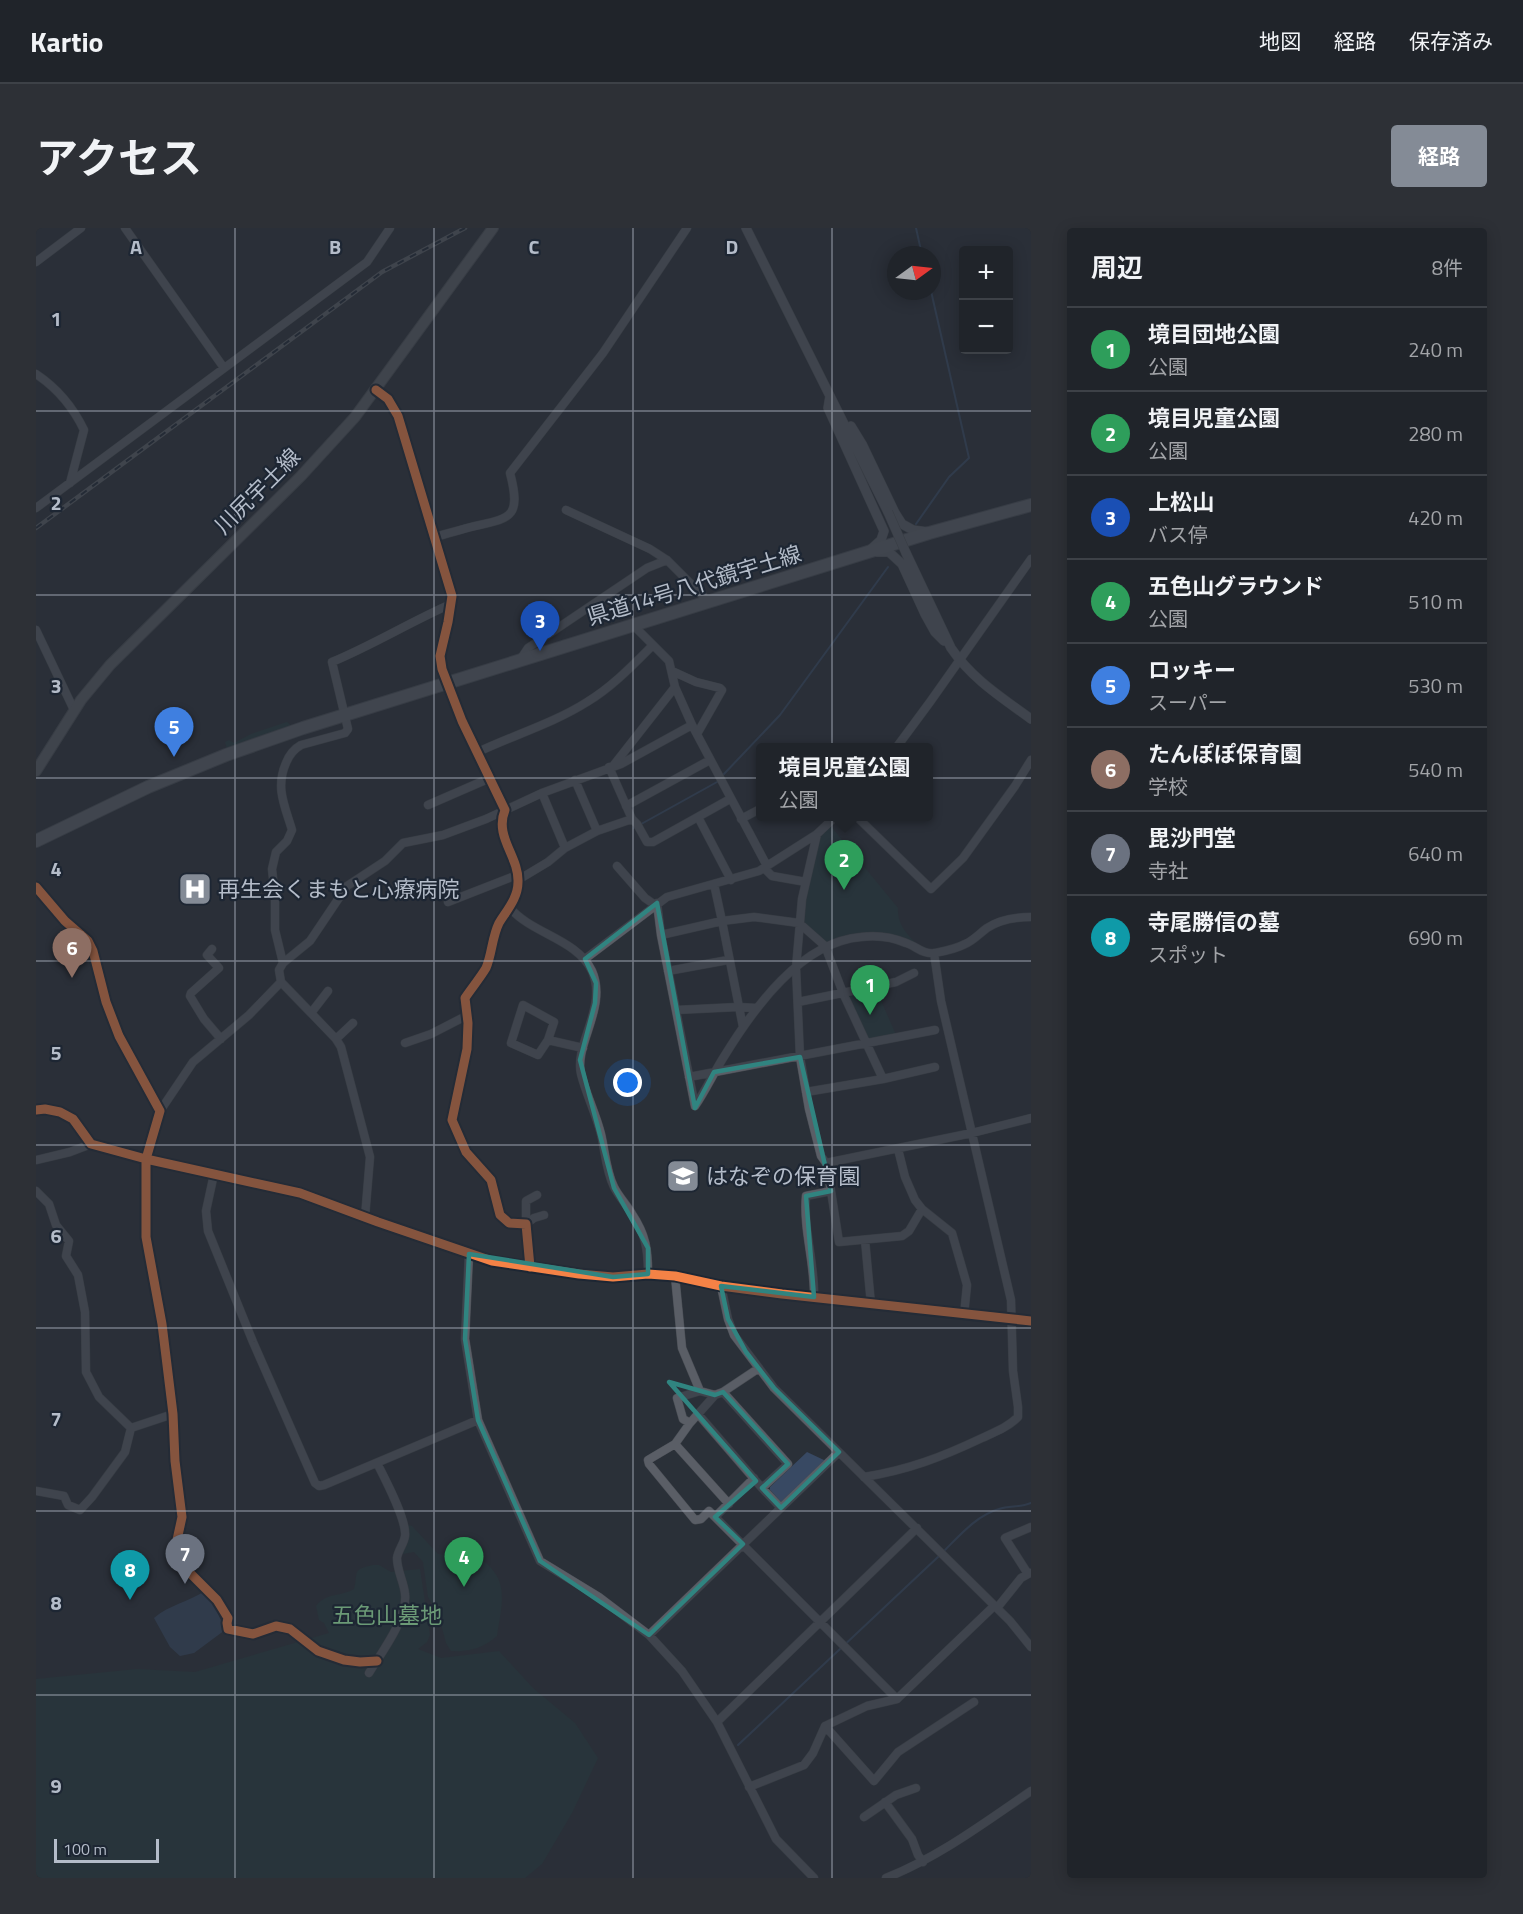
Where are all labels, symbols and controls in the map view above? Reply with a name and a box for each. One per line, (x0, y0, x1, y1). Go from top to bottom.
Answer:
text: Kartio (30, 20, 104, 63)
text: 地図 (1259, 25, 1301, 57)
text: 経路 (1334, 25, 1376, 57)
text: 保存済み (1409, 25, 1493, 57)
text: アクセス (36, 125, 202, 189)
button: 経路 (1391, 125, 1487, 187)
text: A (130, 231, 142, 262)
text: B (329, 231, 341, 262)
text: C (529, 231, 540, 262)
text: D (726, 231, 738, 262)
north arrow (887, 246, 941, 300)
map controls (959, 246, 1013, 354)
button: + (959, 246, 1013, 300)
text: 周辺 (1091, 248, 1143, 287)
text: 8件 (1432, 252, 1463, 283)
button: − (959, 300, 1013, 354)
text: 1 (50, 303, 62, 334)
text: 境目団地公園 (1148, 317, 1280, 351)
text: 1 (1105, 334, 1116, 365)
text: 240 m (1408, 334, 1463, 365)
text: 公園 (1148, 351, 1188, 382)
text: 境目児童公園 (1148, 401, 1280, 435)
text: 2 (1105, 418, 1116, 449)
text: 280 m (1408, 418, 1463, 449)
text: 公園 (1148, 435, 1188, 466)
street label: 川尻宇土線 (206, 440, 308, 542)
text: 上松山 (1148, 485, 1214, 519)
text: 2 (50, 487, 62, 518)
text: 3 (1105, 502, 1116, 533)
text: 420 m (1408, 502, 1463, 533)
text: バス停 (1148, 519, 1208, 550)
street label: 県道14号八代鏡宇土線 (583, 536, 805, 634)
text: 五色山グラウンド (1148, 569, 1324, 603)
text: 4 (1105, 586, 1116, 617)
text: 510 m (1408, 586, 1463, 617)
pin: 3 (520, 602, 560, 651)
text: 公園 (1148, 603, 1188, 634)
text: ロッキー (1148, 653, 1236, 687)
text: 3 (50, 670, 62, 701)
text: 5 (1105, 670, 1116, 701)
text: 530 m (1408, 670, 1463, 701)
text: スーパー (1148, 687, 1228, 718)
pin: 5 (154, 708, 194, 757)
text: たんぽぽ保育園 (1148, 737, 1302, 771)
popup (756, 743, 933, 821)
text: 境目児童公園 (778, 750, 911, 784)
text: 6 (1105, 754, 1116, 785)
text: 540 m (1408, 754, 1463, 785)
text: 学校 (1148, 771, 1188, 802)
text: 公園 (778, 784, 818, 815)
text: 毘沙門堂 (1148, 821, 1236, 855)
text: 7 (1105, 838, 1116, 869)
text: 640 m (1408, 838, 1463, 869)
pin: 2 (824, 840, 864, 890)
text: 4 (50, 853, 62, 884)
text: 寺社 (1148, 855, 1188, 886)
hospital icon: 再生会くまもと心療病院 (177, 871, 213, 907)
place label: 再生会くまもと心療病院 (218, 872, 460, 906)
text: 寺尾勝信の墓 (1148, 905, 1280, 939)
text: 8 (1105, 922, 1116, 953)
text: 690 m (1408, 922, 1463, 953)
pin: 6 (52, 928, 92, 978)
text: スポット (1148, 939, 1228, 970)
pin: 1 (850, 966, 890, 1015)
text: 5 (50, 1037, 62, 1068)
your location (613, 1068, 642, 1097)
school or university icon: はなぞの保育園 (665, 1158, 701, 1194)
place label: はなぞの保育園 (706, 1159, 860, 1193)
text: 6 (50, 1220, 62, 1251)
text: 7 (50, 1403, 62, 1434)
pin: 7 (166, 1534, 204, 1584)
pin: 4 (444, 1538, 484, 1587)
pin: 8 (110, 1550, 149, 1600)
text: 8 (50, 1587, 62, 1618)
park label: 五色山墓地 (332, 1598, 442, 1632)
text: 9 (50, 1770, 62, 1801)
scale bar (54, 1836, 159, 1864)
text: 100 m (63, 1837, 107, 1861)

